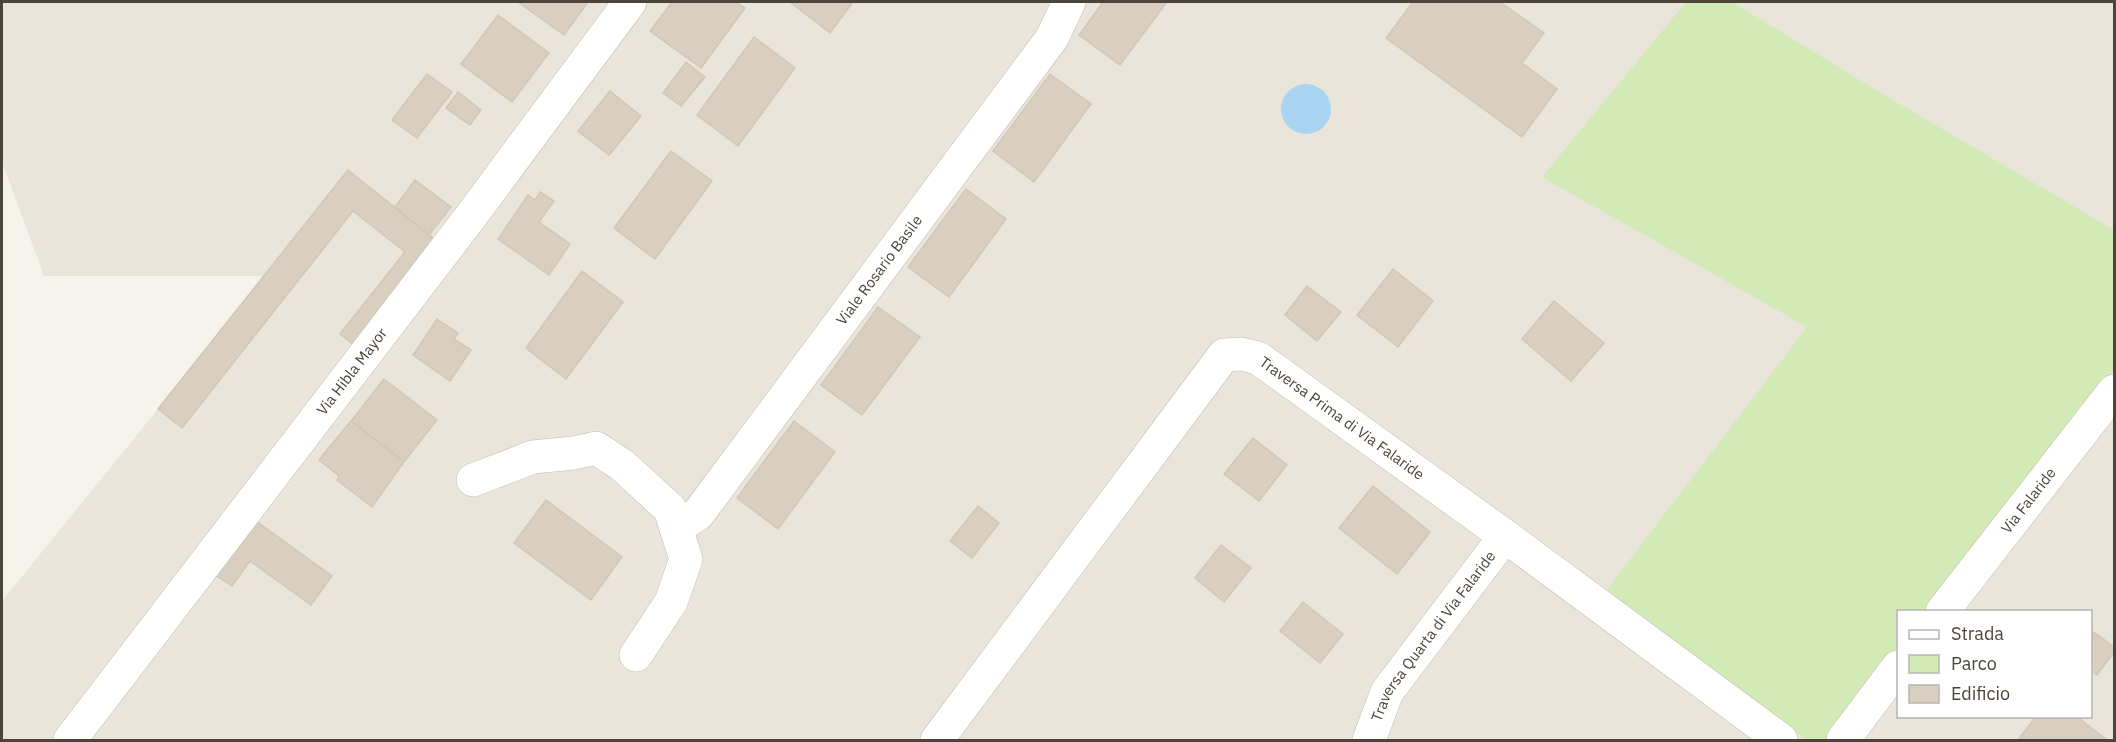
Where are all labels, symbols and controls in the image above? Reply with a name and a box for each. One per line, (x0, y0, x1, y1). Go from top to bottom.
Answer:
street label: Viale Rosario Basile (832, 211, 926, 329)
street label: Via Hibla Mayor (312, 324, 391, 419)
street label: Traversa Prima di Via Falaride (1256, 352, 1428, 484)
street label: Via Falaride (1997, 464, 2060, 537)
street label: Traversa Quarta di Via Falaride (1367, 547, 1499, 724)
legend (1897, 610, 2092, 718)
text: Strada (1951, 622, 2004, 645)
text: Parco (1951, 652, 1997, 675)
text: Edificio (1951, 682, 2010, 705)

